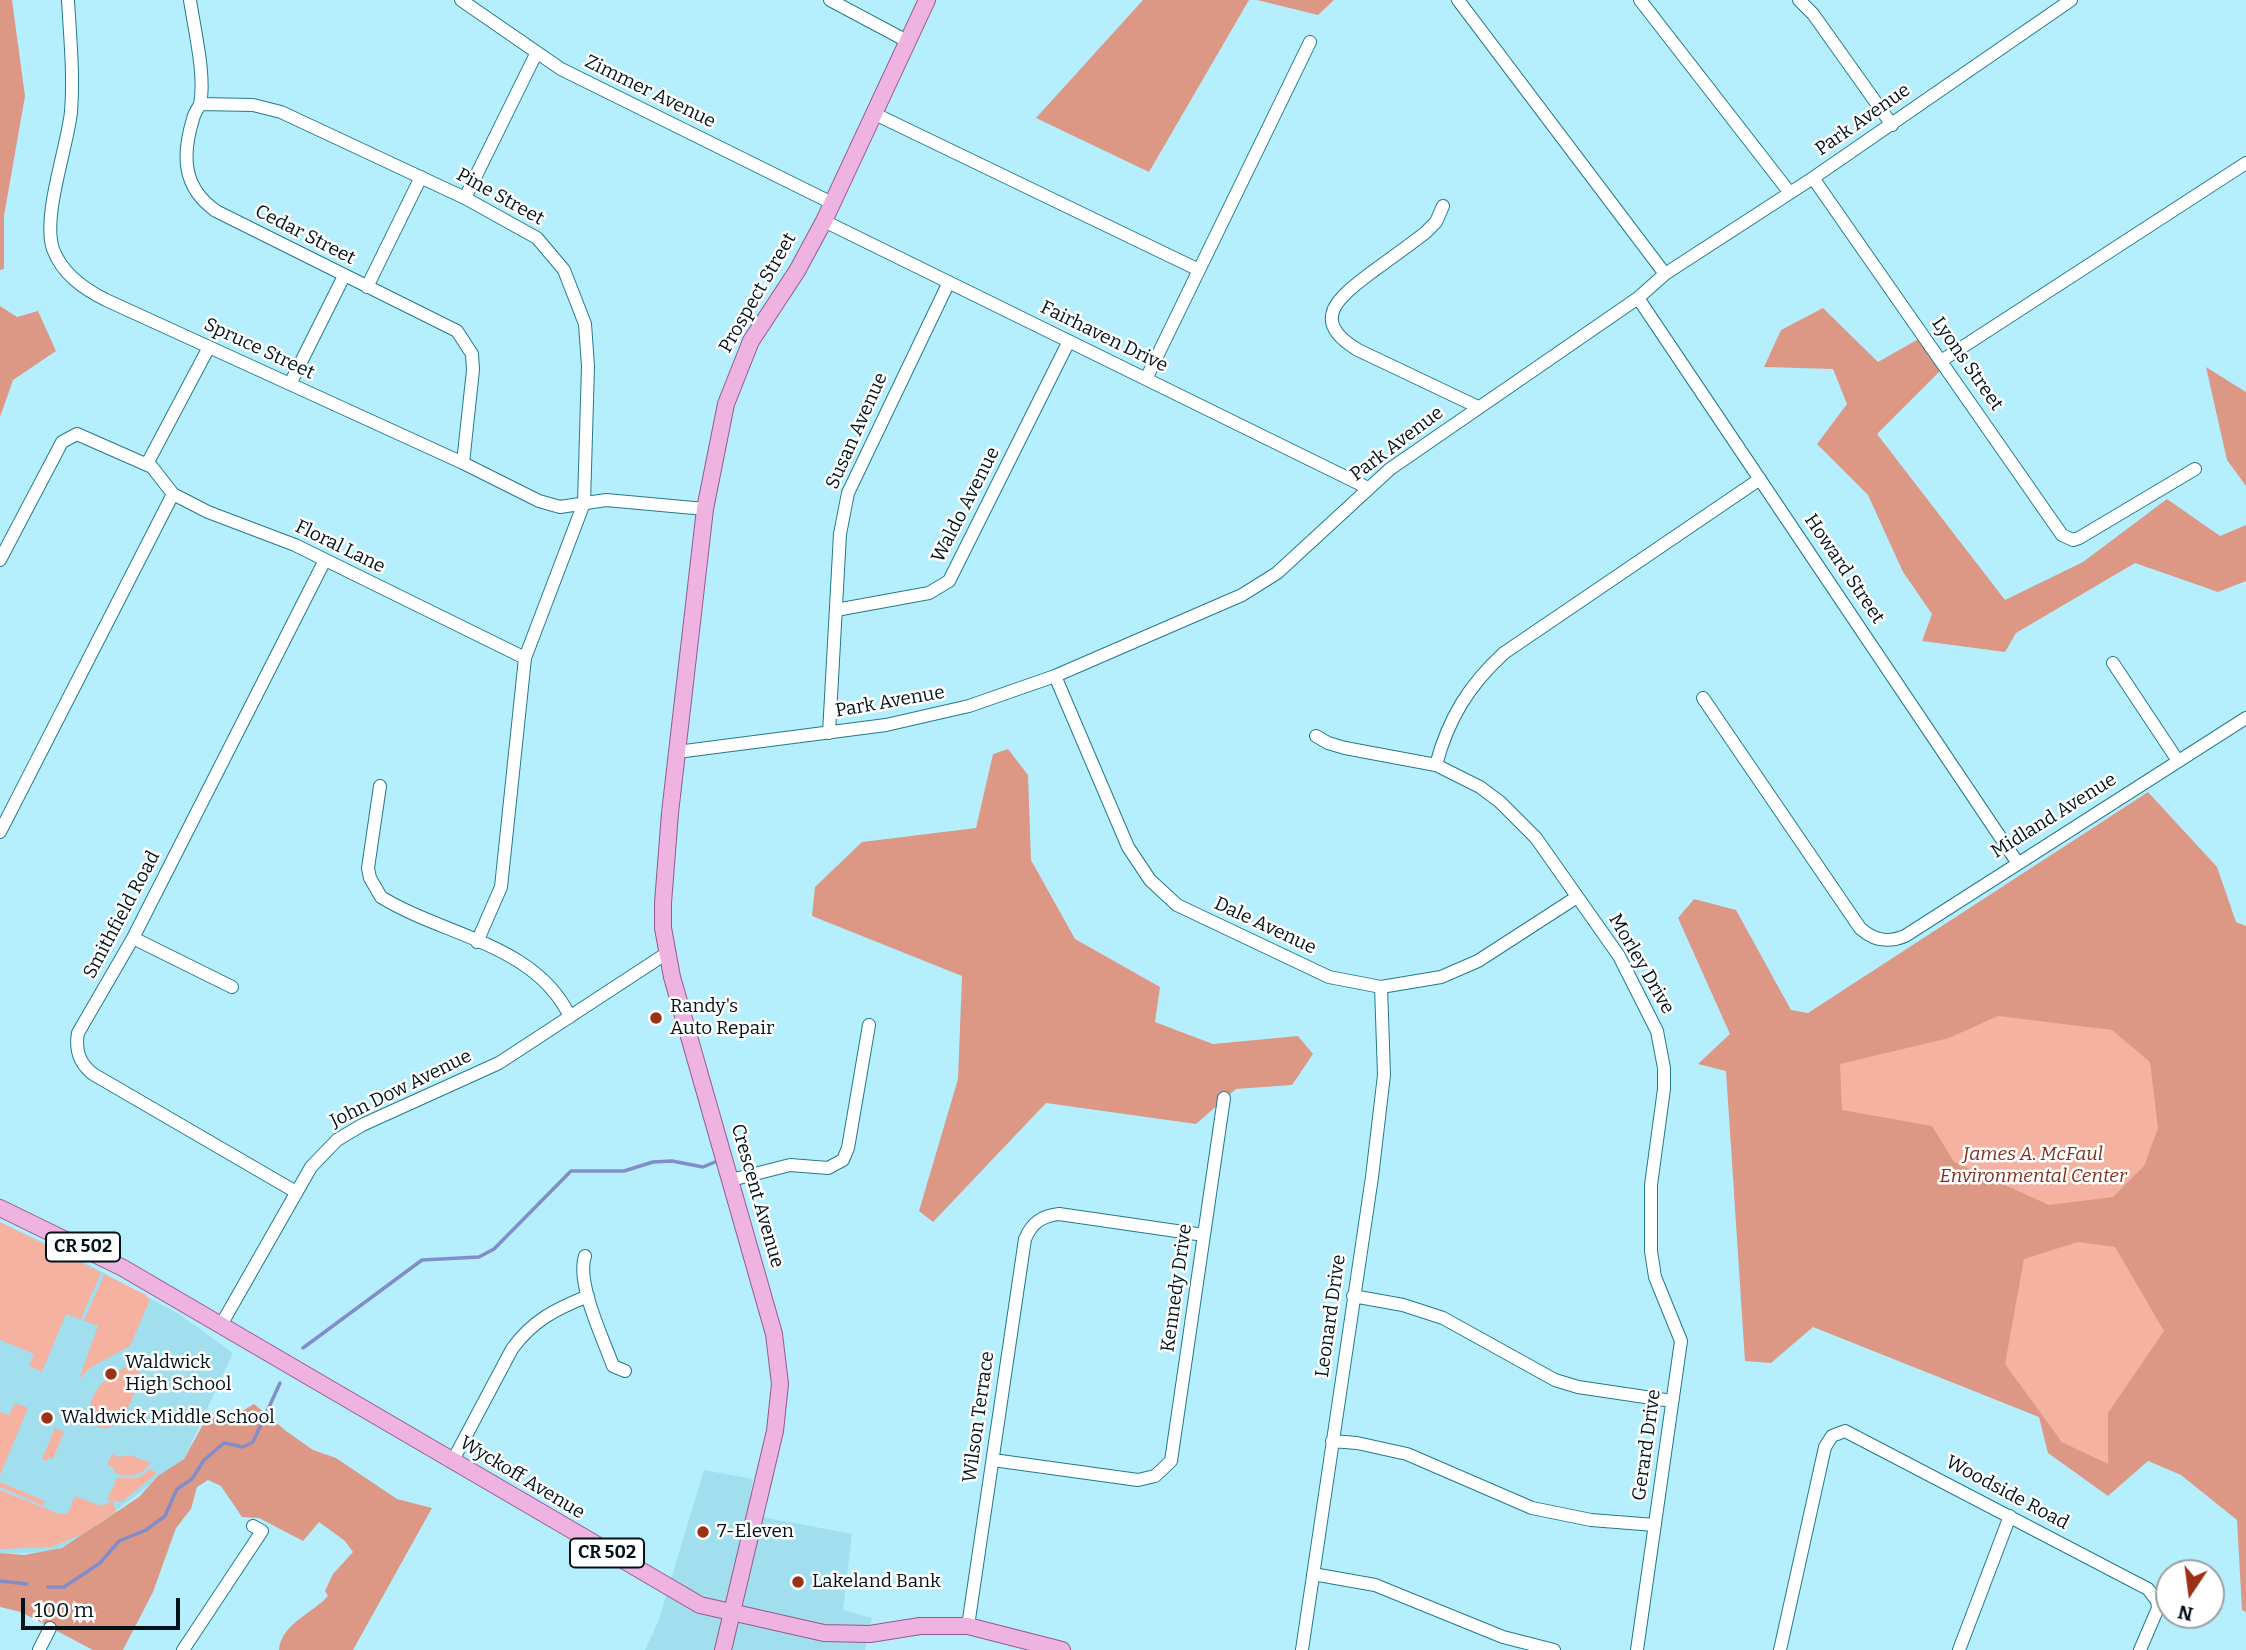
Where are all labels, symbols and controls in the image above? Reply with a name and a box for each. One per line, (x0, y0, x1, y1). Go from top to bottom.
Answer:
street label: Zimmer Avenue (581, 50, 719, 134)
street label: Park Avenue (1811, 79, 1915, 161)
street label: Pine Street (452, 164, 548, 230)
street label: Cedar Street (251, 200, 359, 270)
street label: Prospect Street (714, 229, 802, 357)
street label: Fairhaven Drive (1037, 296, 1171, 378)
street label: Spruce Street (200, 313, 318, 385)
street label: Lyons Street (1926, 313, 2008, 415)
street label: Susan Avenue (821, 369, 893, 493)
street label: Park Avenue (1346, 402, 1448, 486)
street label: Waldo Avenue (927, 443, 1005, 567)
street label: Howard Street (1799, 510, 1889, 628)
street label: Floral Lane (291, 515, 389, 579)
street label: Park Avenue (834, 681, 946, 723)
street label: Midland Avenue (1987, 768, 2121, 864)
street label: Smithfield Road (79, 847, 165, 983)
street label: Dale Avenue (1210, 892, 1320, 960)
street label: Morley Drive (1603, 910, 1679, 1018)
place label: Randy's Auto Repair (670, 996, 774, 1040)
marker: Randy's Auto Repair (648, 1010, 664, 1026)
street label: John Dow Avenue (327, 1045, 475, 1133)
street label: Crescent Avenue (726, 1122, 788, 1270)
park label: James A. McFaul Environmental Center (1939, 1144, 2127, 1188)
street label: Kennedy Drive (1157, 1222, 1197, 1354)
road number: CR 502 (46, 1232, 120, 1262)
street label: Leonard Drive (1311, 1253, 1351, 1379)
street label: Wilson Terrace (959, 1350, 999, 1484)
place label: Waldwick High School (125, 1352, 231, 1396)
marker: Waldwick High School (103, 1366, 119, 1382)
street label: Gerard Drive (1628, 1388, 1666, 1502)
place label: Waldwick Middle School (61, 1407, 275, 1429)
marker: Waldwick Middle School (39, 1410, 55, 1426)
street label: Wyckoff Avenue (455, 1432, 589, 1524)
street label: Woodside Road (1942, 1451, 2072, 1535)
place label: 7-Eleven (717, 1521, 794, 1543)
marker: 7-Eleven (695, 1524, 711, 1540)
road number: CR 502 (570, 1538, 644, 1568)
north arrow (2155, 1559, 2225, 1629)
place label: Lakeland Bank (812, 1571, 941, 1593)
marker: Lakeland Bank (790, 1574, 806, 1590)
scale bar (24, 1584, 184, 1628)
text: 100 m (34, 1597, 94, 1623)
text: N (2176, 1600, 2195, 1626)

